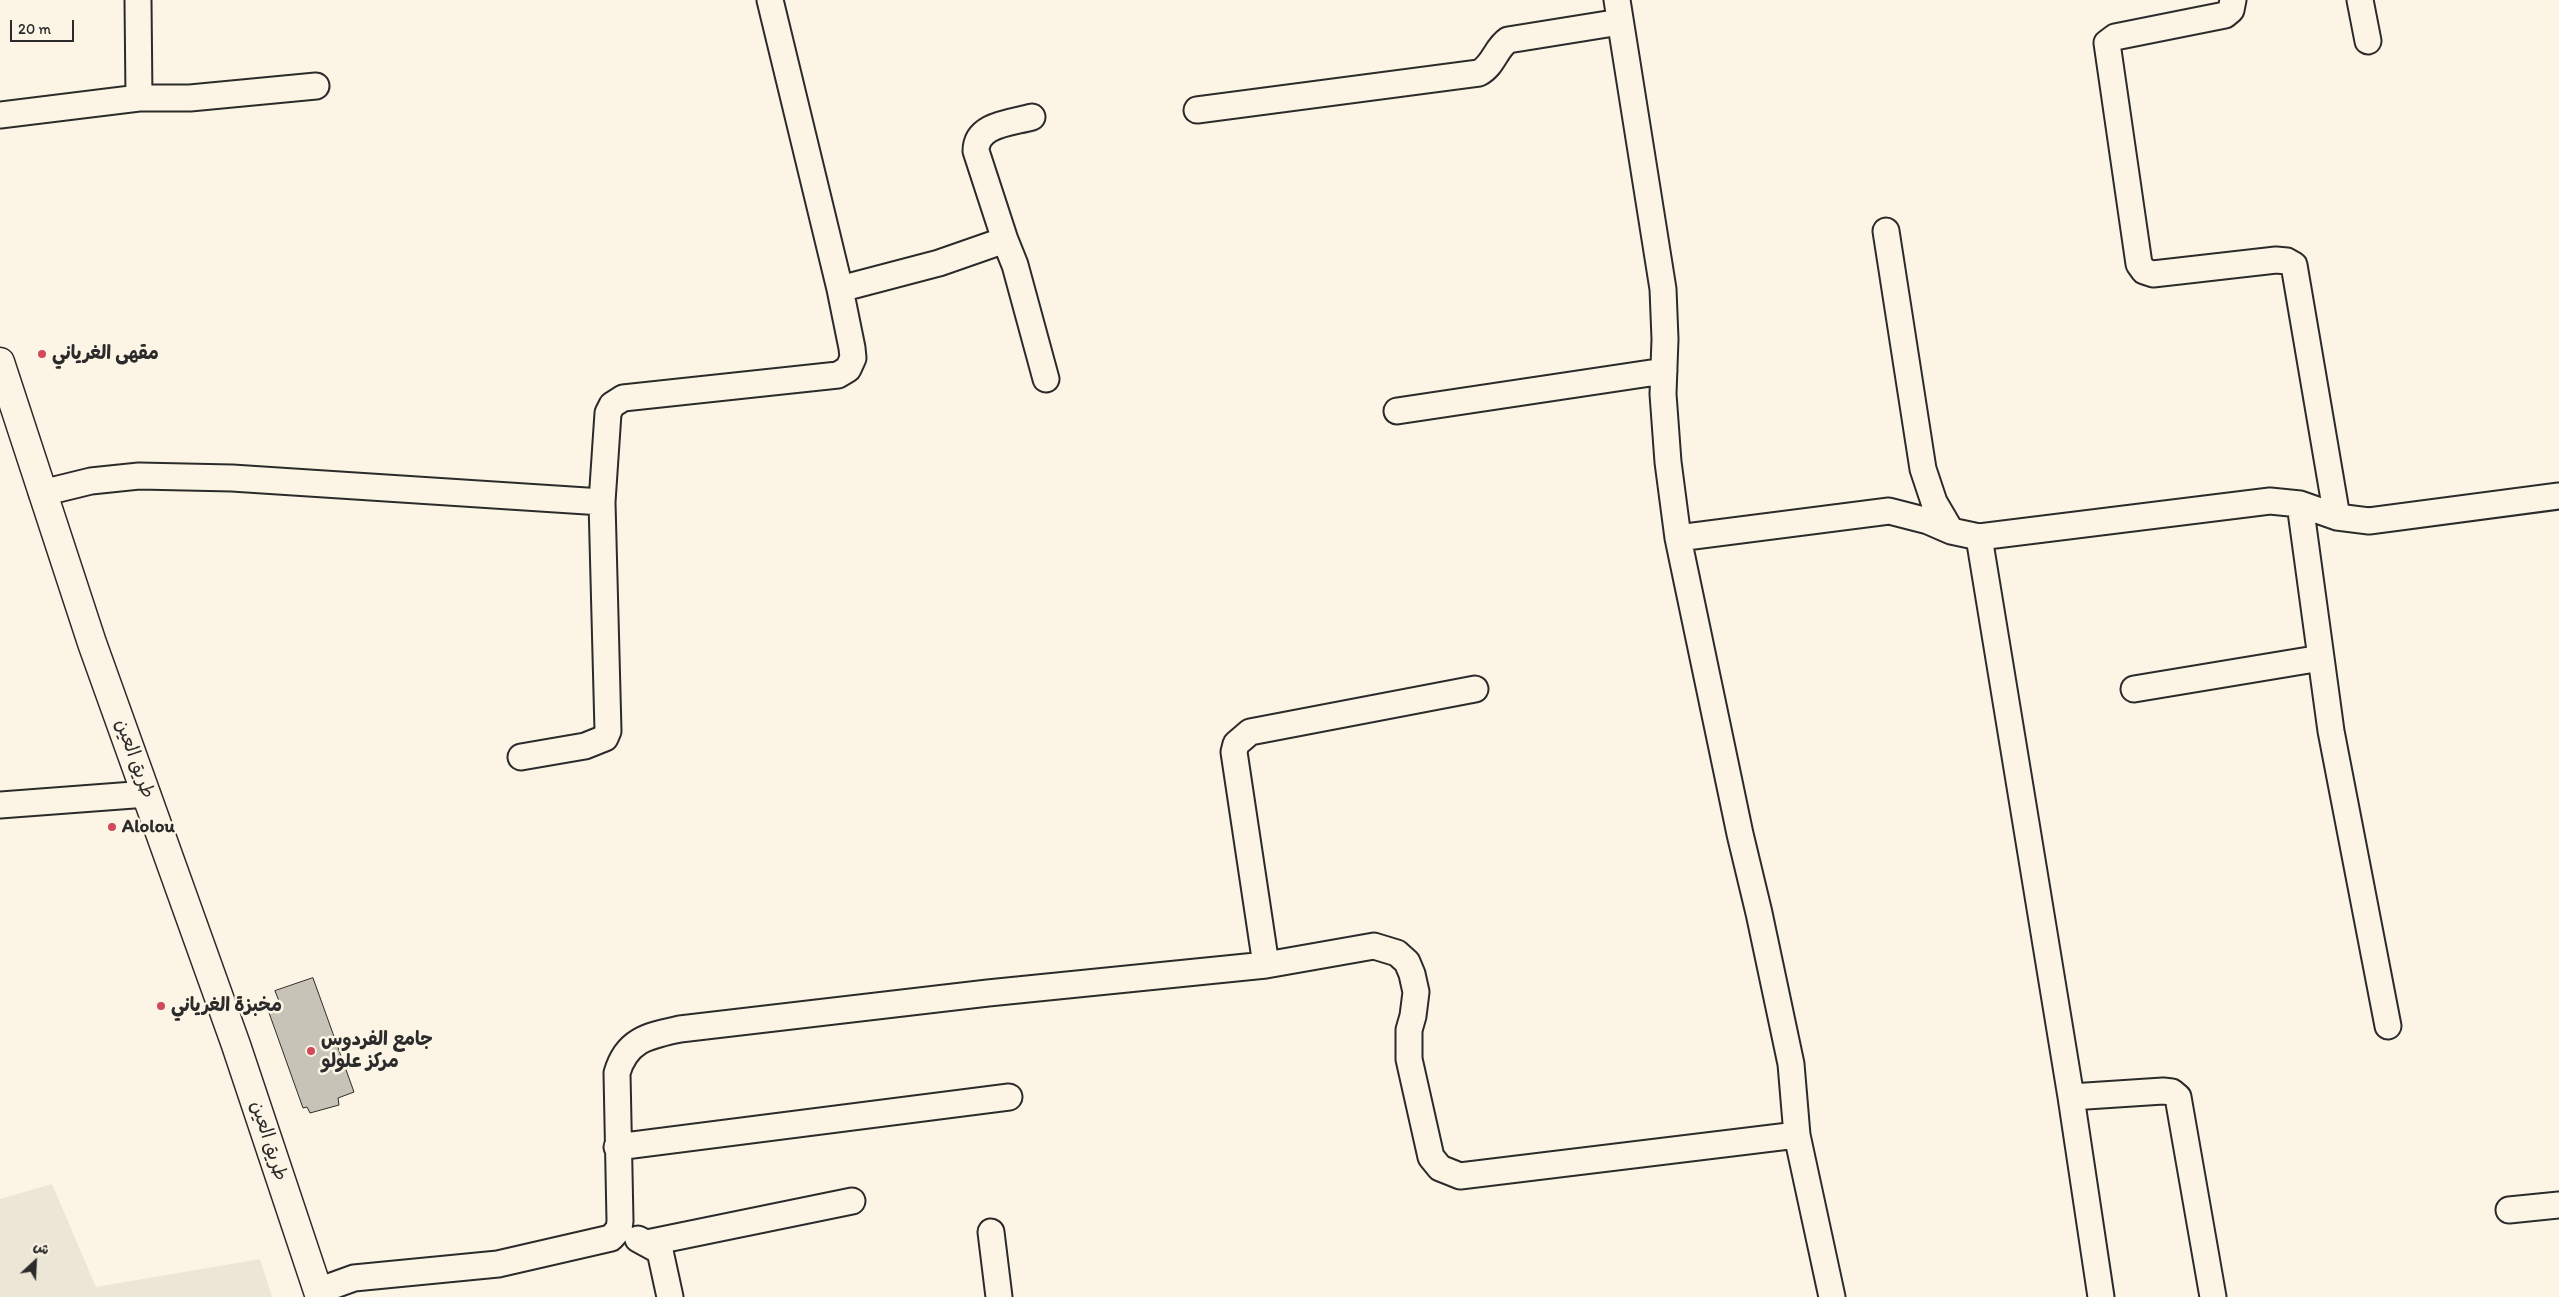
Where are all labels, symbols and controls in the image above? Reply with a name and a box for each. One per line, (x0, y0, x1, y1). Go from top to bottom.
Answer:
scale bar (12, 10, 76, 42)
text: 20 m (18, 20, 51, 38)
place label: مقهى الغرياني (52, 343, 159, 365)
marker: مقهى الغرياني (36, 348, 48, 360)
street label: طريق العين (109, 716, 159, 802)
place label: Alolou (122, 816, 175, 838)
marker: Alolou (106, 821, 118, 833)
place label: مخبزة الغرياني (171, 995, 282, 1017)
marker: مخبزة الغرياني (155, 1000, 167, 1012)
place label: جامع الفردوس مركز علولو (321, 1029, 433, 1073)
marker: جامع الفردوس مركز علولو (305, 1045, 317, 1057)
street label: طريق العين (244, 1098, 292, 1184)
north arrow (10, 1237, 60, 1287)
text: ش (31, 1237, 52, 1259)

